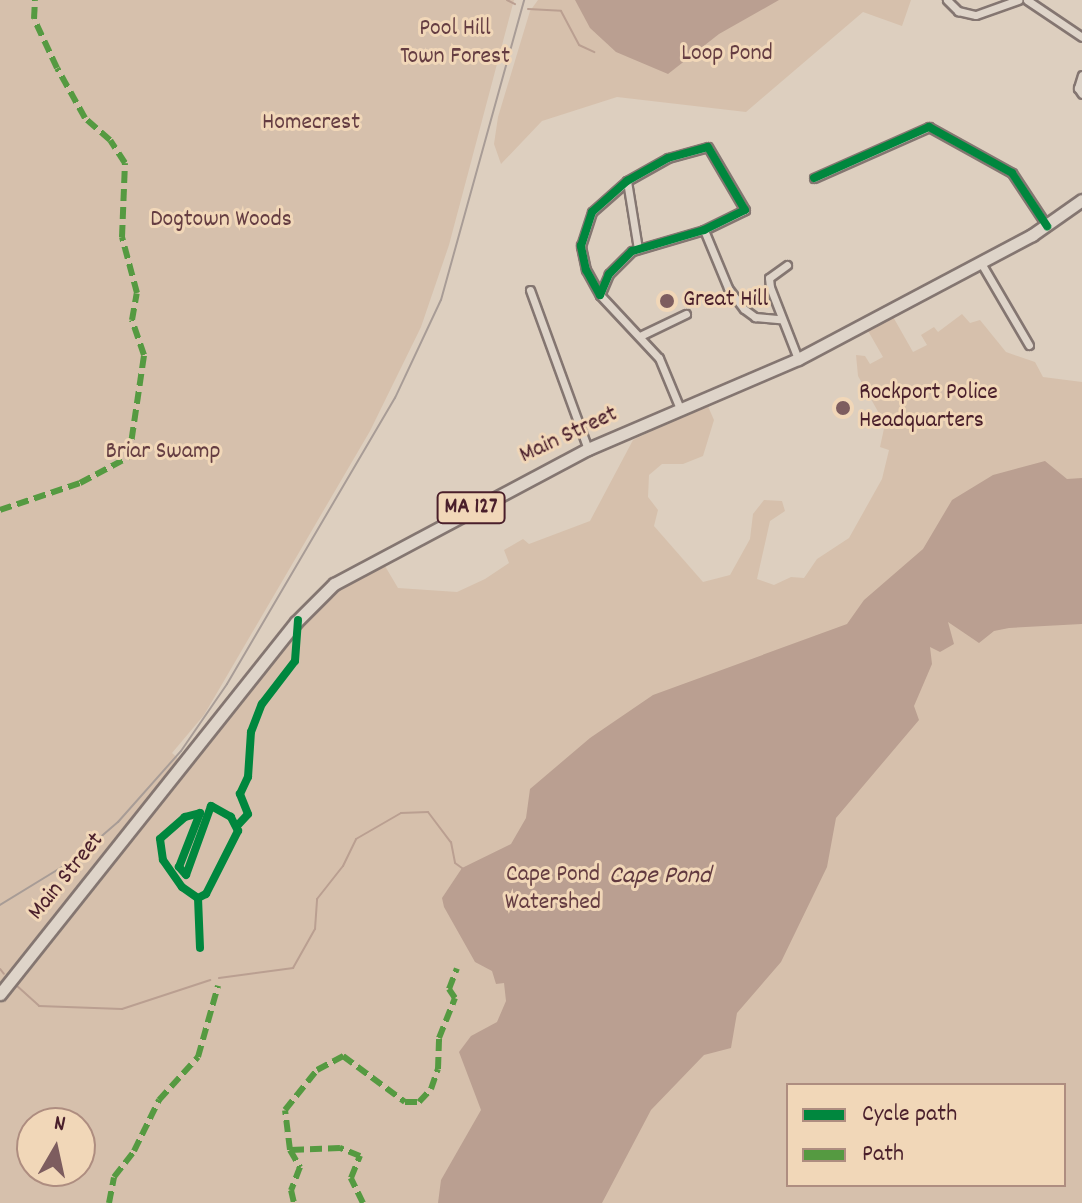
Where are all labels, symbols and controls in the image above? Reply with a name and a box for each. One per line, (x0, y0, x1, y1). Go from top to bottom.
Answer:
park label: Pool Hill Town Forest (400, 16, 510, 72)
park label: Loop Pond (681, 41, 773, 69)
park label: Homecrest (262, 110, 360, 138)
park label: Dogtown Woods (150, 207, 292, 235)
place label: Great Hill (683, 287, 768, 315)
marker: Great Hill (658, 292, 676, 310)
place label: Rockport Police Headquarters (859, 380, 998, 436)
marker: Rockport Police Headquarters (834, 399, 852, 417)
street label: Main Street (516, 401, 622, 471)
park label: Briar Swamp (105, 439, 221, 467)
road number: MA 127 (435, 490, 507, 526)
street label: Main Street (23, 827, 111, 927)
water label: Cape Pond (609, 861, 711, 893)
park label: Cape Pond Watershed (505, 862, 601, 918)
legend (786, 1083, 1066, 1187)
text: Cycle path (862, 1098, 957, 1132)
north arrow (16, 1107, 96, 1187)
text: N (52, 1109, 67, 1141)
text: Path (862, 1138, 904, 1172)

